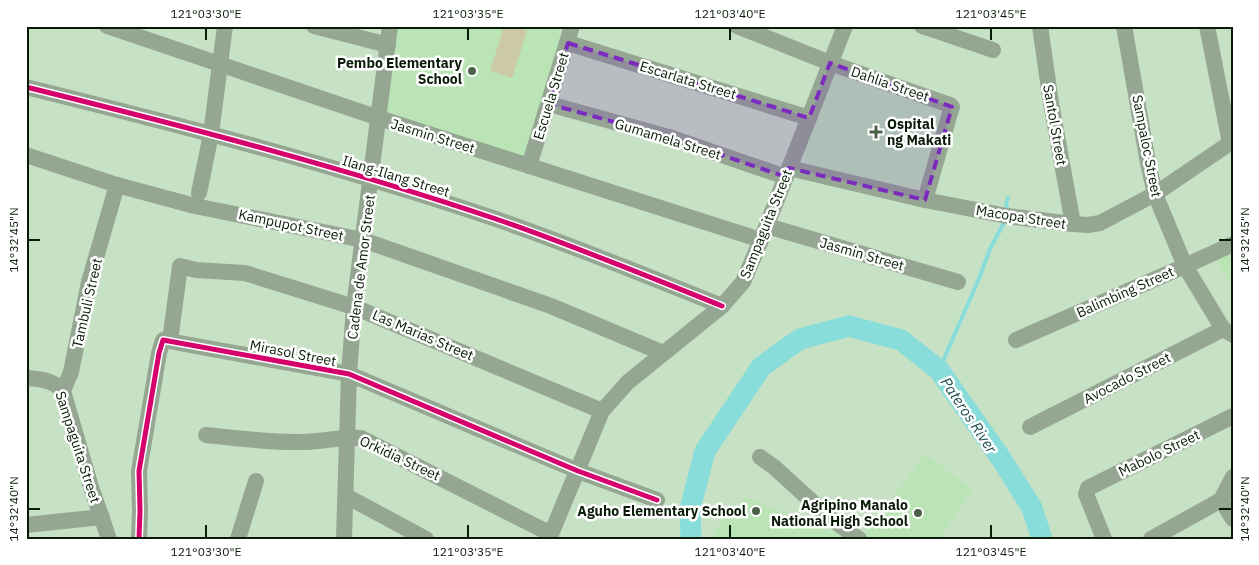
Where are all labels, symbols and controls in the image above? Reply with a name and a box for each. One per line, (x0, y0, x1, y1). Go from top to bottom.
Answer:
text: 121°03'30"E (171, 6, 241, 21)
text: 121°03'35"E (433, 6, 503, 21)
text: 121°03'40"E (695, 6, 765, 21)
text: 121°03'45"E (956, 6, 1026, 21)
street label: Escuela Street (529, 50, 573, 142)
place label: Pembo Elementary School (337, 54, 463, 88)
street label: Escarlata Street (638, 57, 739, 103)
street label: Dahlia Street (849, 62, 931, 106)
marker: Pembo Elementary School (466, 65, 478, 77)
street label: Santol Street (1039, 83, 1071, 167)
street label: Sampaloc Street (1128, 93, 1166, 199)
street label: Gumamela Street (613, 114, 723, 164)
street label: Jasmin Street (389, 115, 477, 157)
place label: Ospital ng Makati (887, 115, 951, 149)
marker: Ospital ng Makati (869, 125, 883, 139)
street label: Ilang-Ilang Street (340, 151, 452, 201)
street label: Sampaguita Street (736, 167, 796, 281)
street label: Cadena de Amor Street (343, 194, 379, 340)
street label: Macopa Street (975, 201, 1067, 233)
street label: Kampupot Street (237, 205, 345, 245)
text: 14°32'45"N (6, 207, 21, 273)
text: 14°32'45"N (1237, 207, 1252, 273)
street label: Jasmin Street (818, 233, 906, 275)
street label: Tambuli Street (68, 256, 106, 350)
street label: Balimbing Street (1073, 262, 1177, 322)
street label: Las Marias Street (370, 306, 476, 364)
street label: Mirasol Street (248, 336, 338, 370)
street label: Avocado Street (1080, 348, 1174, 408)
water label: Pateros River (937, 373, 1002, 457)
street label: Sampaguita Street (51, 389, 105, 505)
street label: Mabolo Street (1115, 426, 1203, 480)
street label: Orkidia Street (357, 432, 443, 485)
text: 14°32'40"N (6, 476, 21, 542)
text: 14°32'40"N (1237, 476, 1252, 542)
place label: Agripino Manalo National High School (771, 496, 908, 530)
place label: Aguho Elementary School (577, 502, 746, 520)
marker: Aguho Elementary School (750, 505, 762, 517)
marker: Agripino Manalo National High School (912, 507, 924, 519)
text: 121°03'30"E (171, 544, 241, 559)
text: 121°03'35"E (433, 544, 503, 559)
text: 121°03'40"E (695, 544, 765, 559)
text: 121°03'45"E (956, 544, 1026, 559)

